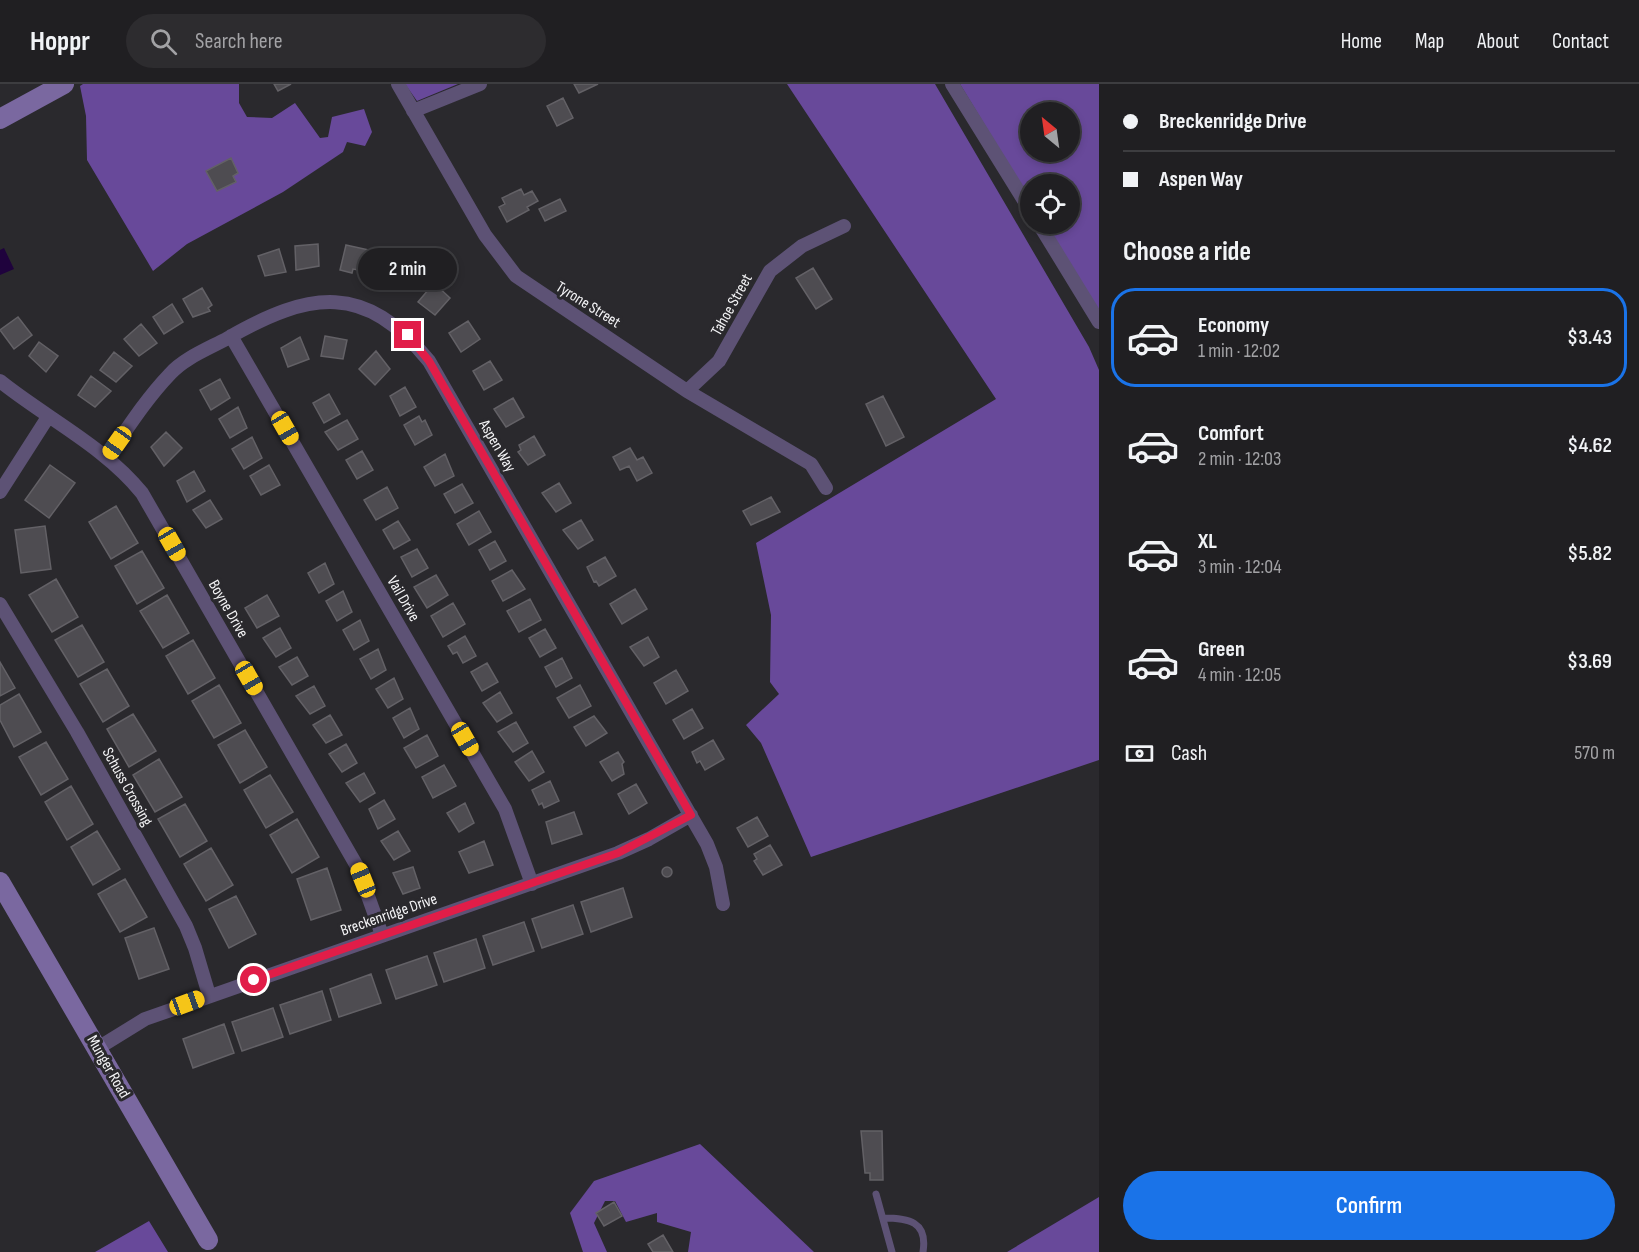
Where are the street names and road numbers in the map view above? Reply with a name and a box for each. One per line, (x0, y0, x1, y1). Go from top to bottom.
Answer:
street label: Tahoe Street (707, 271, 757, 339)
street label: Tyrone Street (552, 278, 624, 332)
street label: Aspen Way (474, 416, 520, 476)
street label: Vail Drive (382, 573, 424, 625)
street label: Boyne Drive (204, 577, 252, 641)
street label: Schuss Crossing (98, 744, 156, 830)
street label: Breckenridge Drive (338, 890, 440, 940)
street label: Munger Road (82, 1032, 134, 1102)

